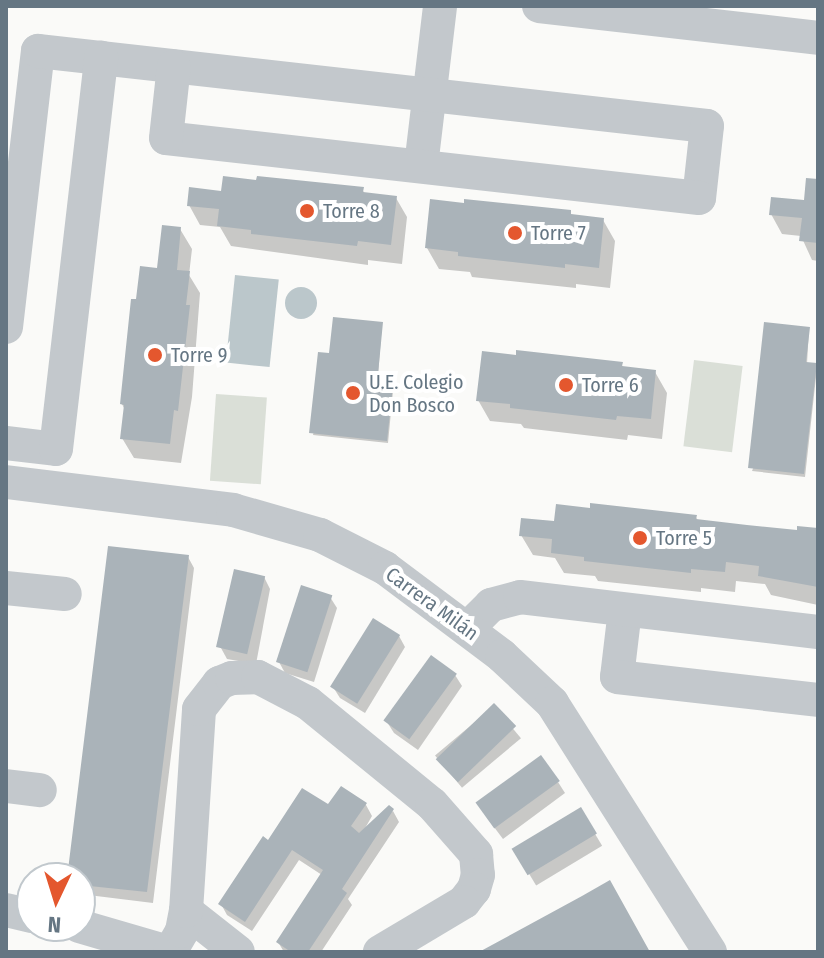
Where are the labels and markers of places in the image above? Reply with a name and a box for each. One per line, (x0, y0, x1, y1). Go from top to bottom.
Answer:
place label: Torre 8 (323, 199, 380, 223)
marker: Torre 8 (298, 202, 316, 220)
place label: Torre 7 (531, 221, 586, 245)
marker: Torre 7 (506, 224, 524, 242)
place label: Torre 9 (171, 343, 227, 367)
marker: Torre 9 (146, 346, 164, 364)
place label: U.E. Colegio Don Bosco (369, 370, 463, 417)
place label: Torre 6 (582, 373, 639, 397)
marker: Torre 6 (557, 376, 575, 394)
marker: U.E. Colegio Don Bosco (344, 384, 362, 402)
place label: Torre 5 (656, 526, 712, 550)
marker: Torre 5 (631, 529, 649, 547)

